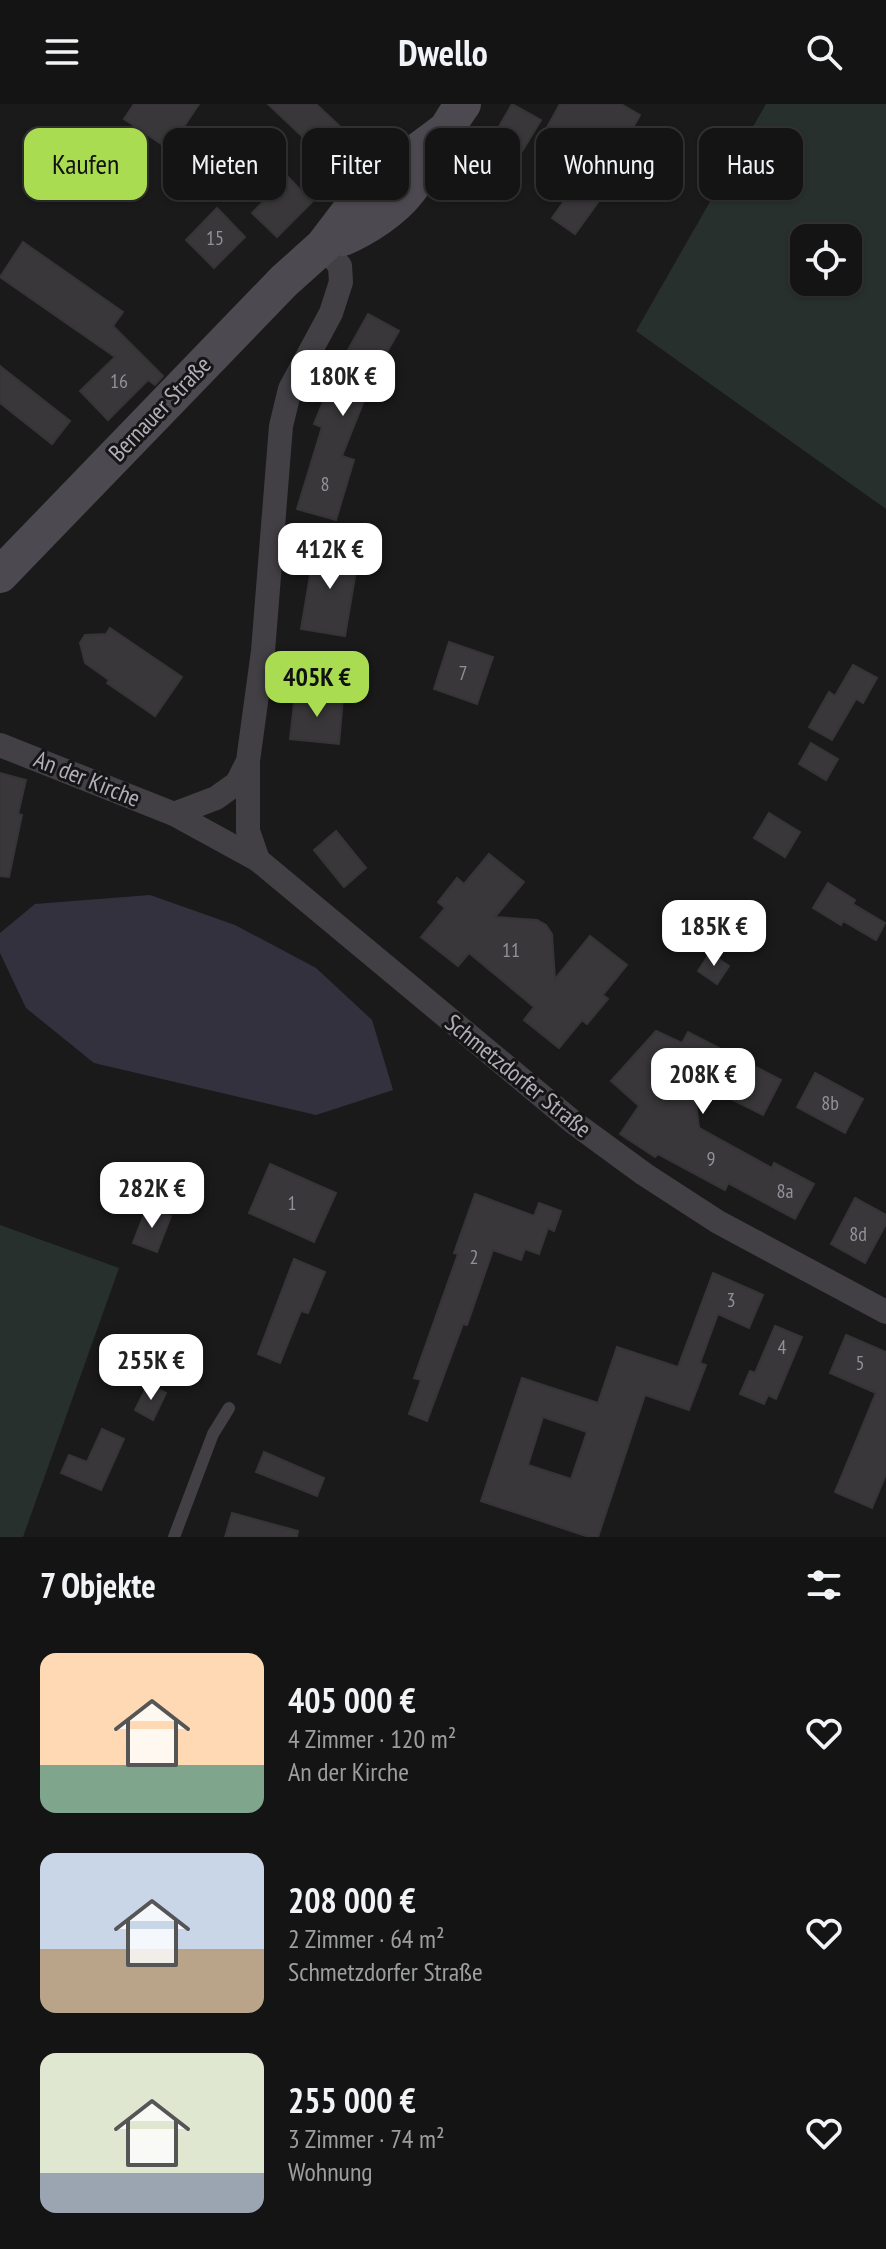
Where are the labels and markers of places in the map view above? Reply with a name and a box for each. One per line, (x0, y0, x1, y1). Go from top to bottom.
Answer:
pin: 180K € (278, 350, 408, 418)
pin: 412K € (265, 523, 395, 591)
pin: 405K € (252, 651, 382, 719)
pin: 185K € (649, 900, 779, 968)
pin: 208K € (638, 1048, 768, 1116)
pin: 282K € (87, 1162, 217, 1230)
pin: 255K € (86, 1334, 216, 1402)

